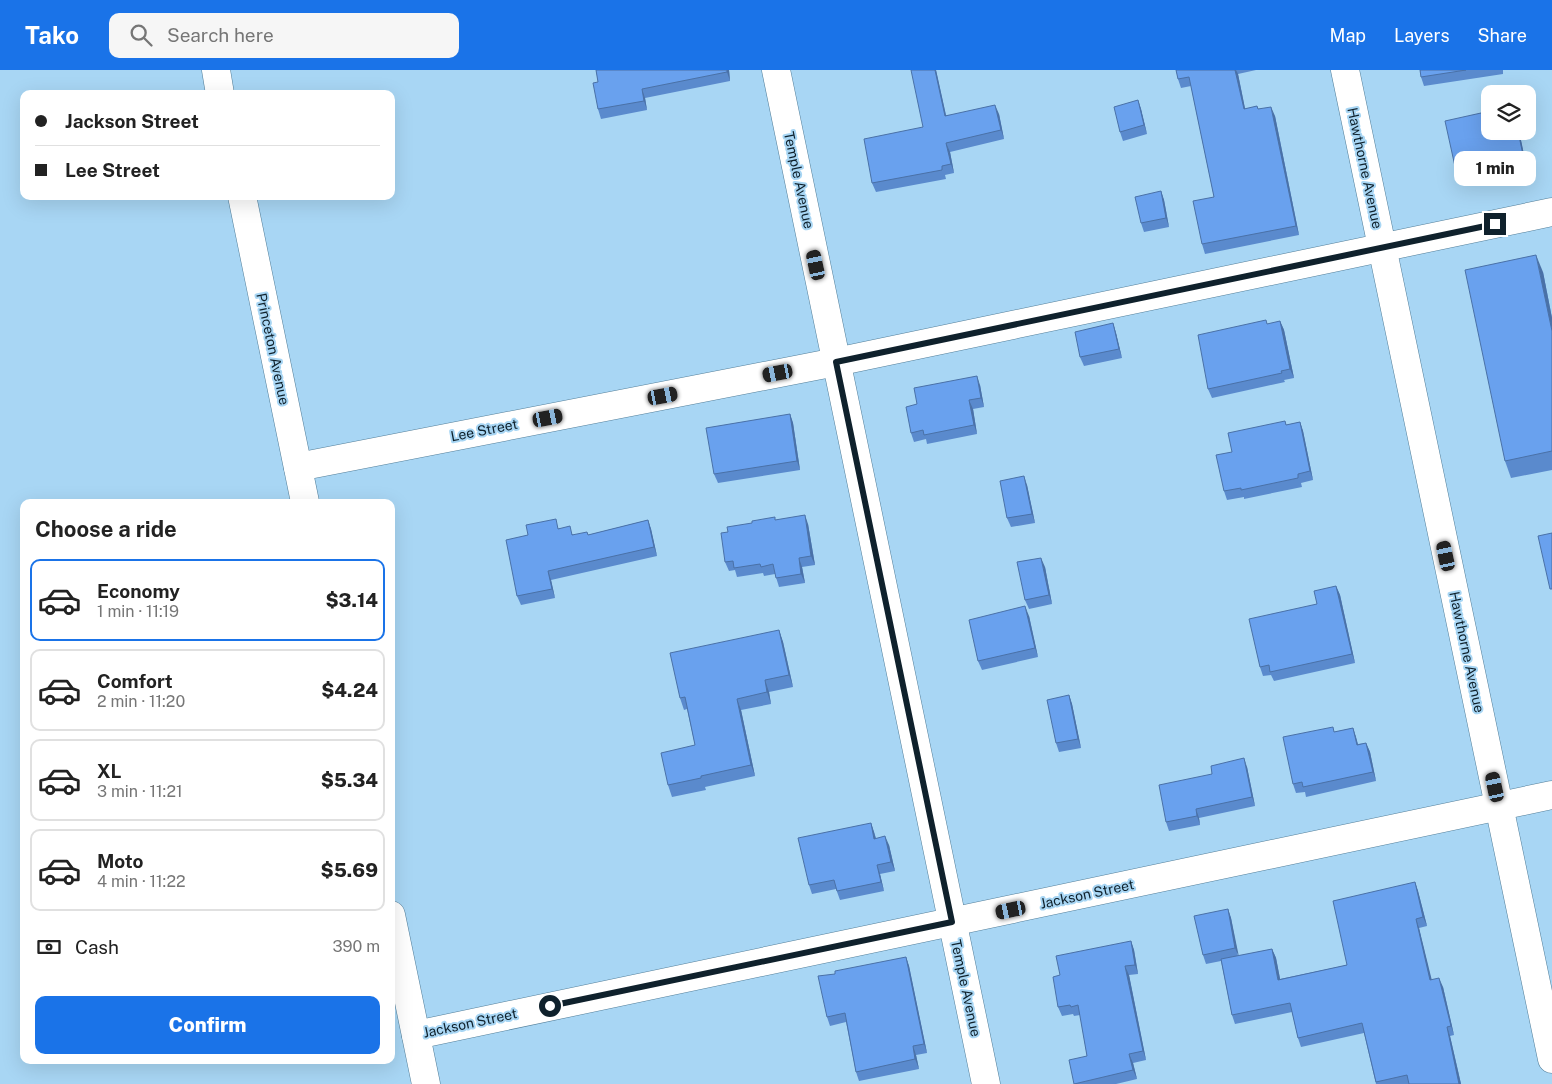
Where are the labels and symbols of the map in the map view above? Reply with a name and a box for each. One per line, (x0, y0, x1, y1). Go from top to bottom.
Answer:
street label: Hawthorne Avenue (1344, 106, 1386, 230)
street label: Temple Avenue (781, 130, 817, 230)
callout: 1 min (1454, 152, 1536, 186)
route end (1484, 213, 1506, 235)
car (805, 249, 826, 281)
street label: Princeton Avenue (253, 292, 293, 406)
car (761, 363, 794, 383)
car (646, 386, 679, 406)
car (531, 408, 564, 428)
street label: Lee Street (449, 416, 519, 444)
car (1435, 540, 1456, 572)
street label: Hawthorne Avenue (1446, 590, 1488, 714)
car (1484, 771, 1505, 803)
street label: Jackson Street (1038, 876, 1136, 912)
car (994, 900, 1027, 920)
street label: Temple Avenue (948, 938, 984, 1038)
route start (539, 995, 561, 1017)
street label: Jackson Street (421, 1005, 519, 1041)

